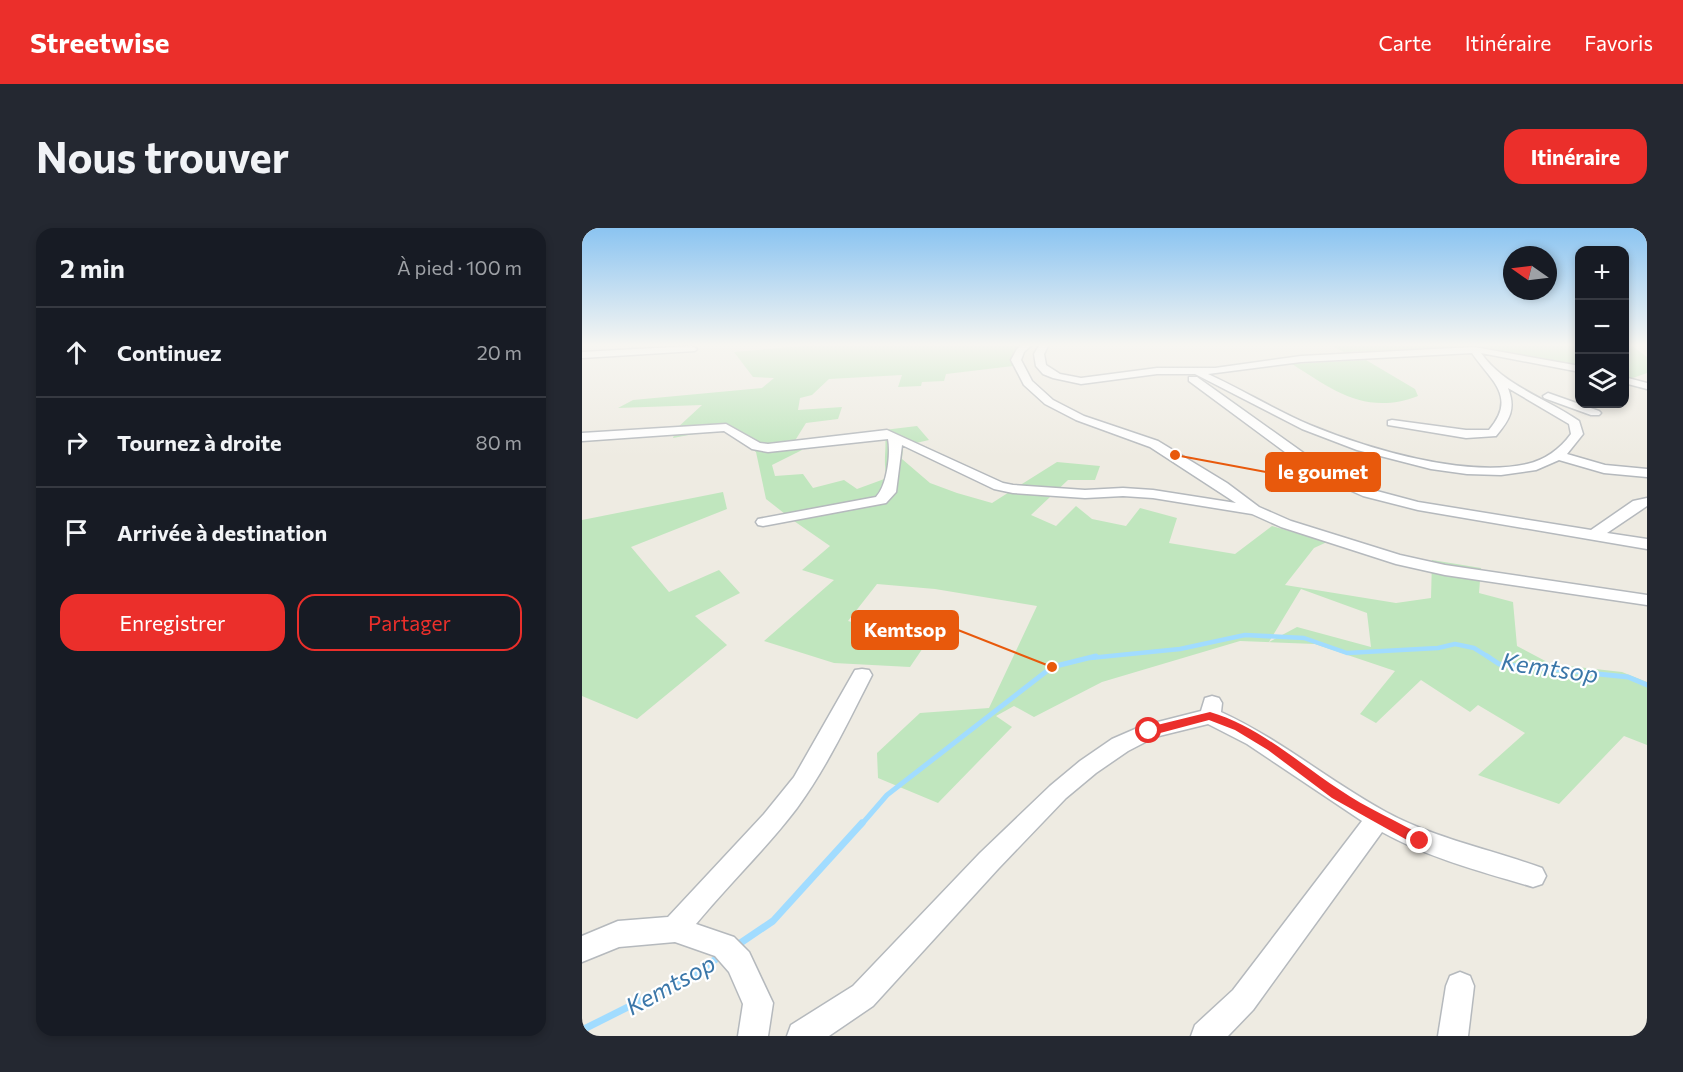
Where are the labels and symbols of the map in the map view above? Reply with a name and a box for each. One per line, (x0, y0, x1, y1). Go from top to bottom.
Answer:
north arrow (1503, 246, 1557, 300)
callout: le goumet (1266, 453, 1380, 491)
text: le goumet (1278, 459, 1368, 483)
callout: Kemtsop (852, 611, 958, 649)
text: Kemtsop (864, 617, 946, 641)
water label: Kemtsop (1500, 646, 1600, 688)
route start (1135, 717, 1161, 743)
route end (1406, 827, 1432, 853)
water label: Kemtsop (620, 948, 720, 1020)

